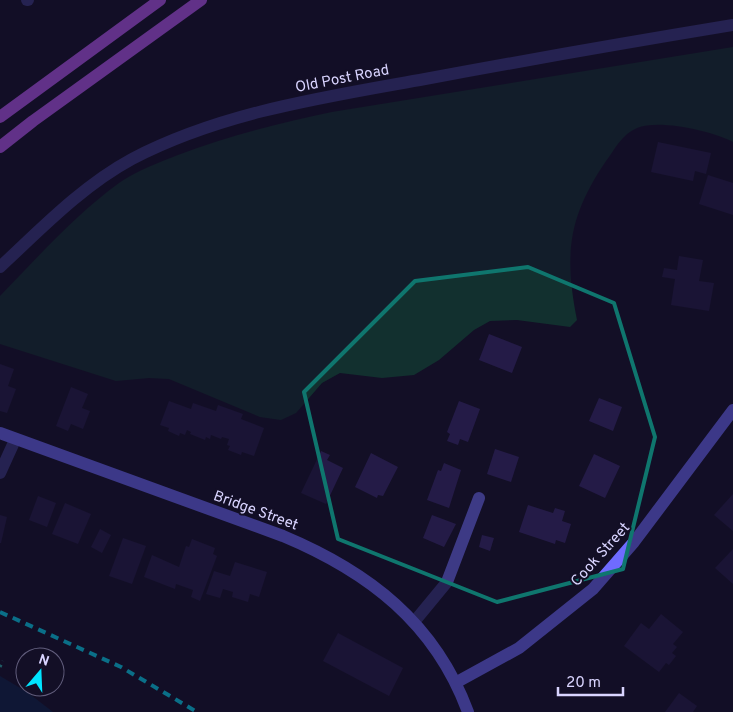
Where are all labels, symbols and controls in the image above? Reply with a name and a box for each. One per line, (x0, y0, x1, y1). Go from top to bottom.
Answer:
street label: Old Post Road (294, 61, 391, 98)
street label: Bridge Street (210, 487, 301, 536)
street label: Cook Street (567, 519, 635, 591)
north arrow (15, 647, 65, 697)
text: N (36, 651, 51, 671)
scale bar (558, 664, 623, 696)
text: 20 m (566, 674, 601, 693)

